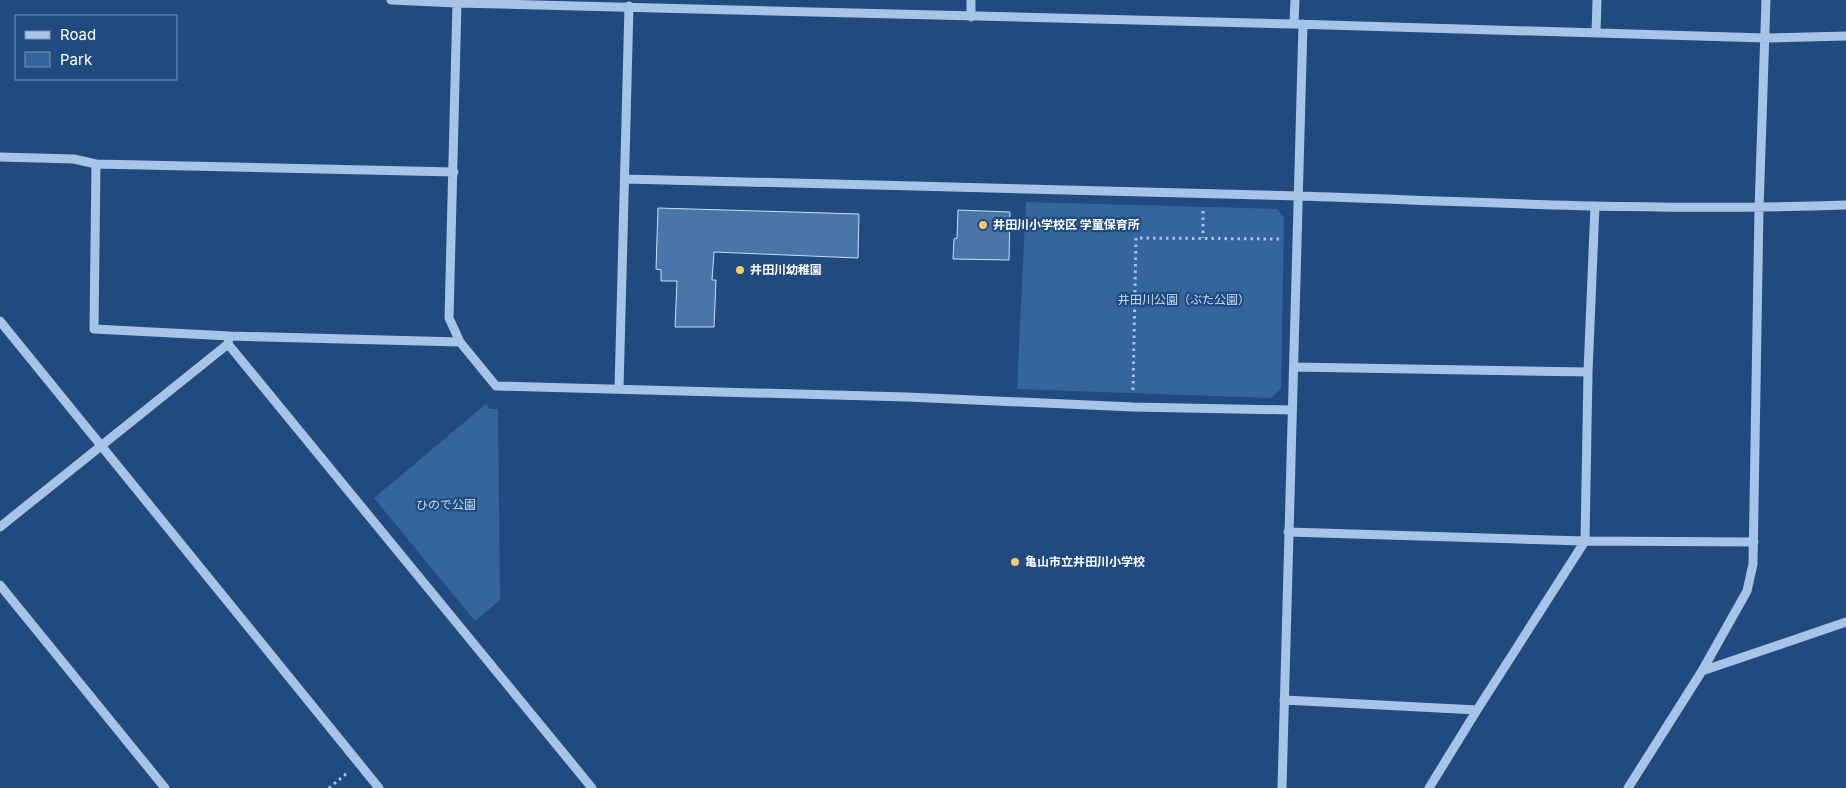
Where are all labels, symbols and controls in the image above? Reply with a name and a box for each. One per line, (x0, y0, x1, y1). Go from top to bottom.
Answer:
legend (15, 15, 178, 80)
text: Road (60, 25, 96, 44)
text: Park (60, 50, 93, 69)
place label: 井田川小学校区 学童保育所 (993, 217, 1140, 232)
marker: 井田川小学校区 学童保育所 (977, 219, 989, 231)
place label: 井田川幼稚園 (750, 262, 822, 277)
marker: 井田川幼稚園 (734, 264, 746, 276)
park label: 井田川公園（ぶた公園） (1118, 292, 1250, 307)
park label: ひので公園 (416, 497, 476, 512)
place label: 亀山市立井田川小学校 (1025, 554, 1145, 569)
marker: 亀山市立井田川小学校 (1009, 556, 1021, 568)

